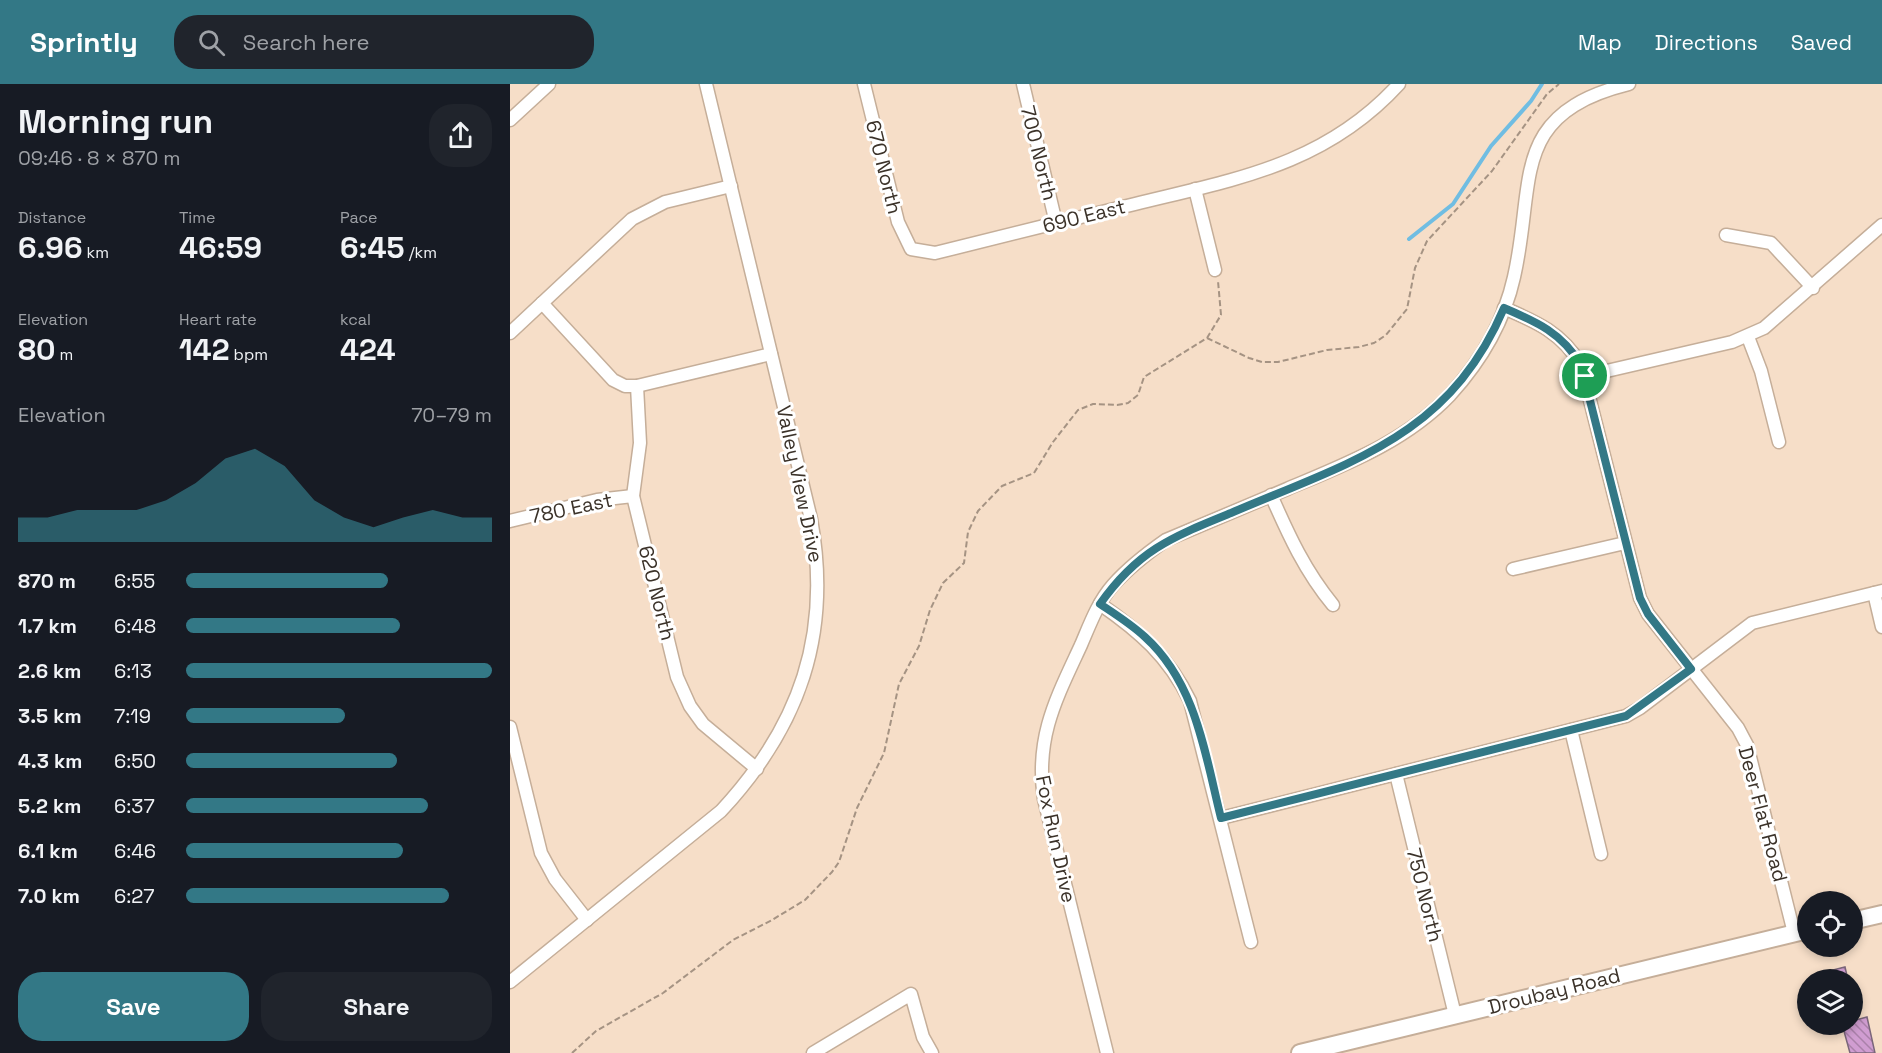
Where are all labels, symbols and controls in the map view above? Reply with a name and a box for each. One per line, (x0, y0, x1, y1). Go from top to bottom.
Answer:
search box (174, 15, 594, 69)
text: Sprintly (30, 24, 138, 60)
icon: search (195, 26, 228, 59)
text: Search here (243, 28, 370, 56)
text: Map (1578, 29, 1622, 56)
text: Directions (1655, 29, 1758, 56)
text: Saved (1791, 29, 1852, 56)
text: Morning run (18, 101, 213, 143)
street label: 700 North (1015, 103, 1063, 203)
button: share (429, 104, 492, 167)
street label: 670 North (860, 117, 908, 217)
text: 09:46 · 8 × 870 m (18, 145, 181, 171)
street label: 690 East (1040, 193, 1128, 239)
text: Distance (18, 207, 86, 228)
text: Time (179, 207, 215, 228)
text: Pace (340, 207, 377, 228)
text: 6.96 (18, 228, 82, 267)
text: 46:59 (179, 228, 262, 267)
text: 6:45 (340, 228, 405, 267)
text: km (82, 242, 109, 263)
text: /km (405, 242, 437, 263)
text: Elevation (18, 309, 88, 330)
text: Heart rate (179, 309, 257, 330)
text: kcal (340, 309, 371, 330)
text: 80 (18, 330, 55, 369)
text: 142 (179, 330, 229, 369)
text: 424 (340, 330, 396, 369)
text: m (55, 344, 73, 365)
text: bpm (229, 344, 268, 365)
pin (1559, 350, 1610, 401)
icon: arrive (1568, 359, 1601, 392)
text: Elevation (18, 402, 106, 428)
text: 70–79 m (411, 402, 492, 428)
street label: Valley View Drive (771, 403, 829, 565)
street label: 780 East (527, 487, 615, 529)
street label: 620 North (633, 543, 681, 643)
text: 870 m (18, 568, 76, 594)
text: 6:55 (114, 568, 155, 594)
text: 1.7 km (18, 613, 77, 639)
text: 6:48 (114, 613, 156, 639)
text: 2.6 km (18, 658, 81, 684)
text: 6:13 (114, 658, 152, 684)
text: 3.5 km (18, 703, 82, 729)
text: 7:19 (114, 703, 151, 729)
street label: Deer Flat Road (1732, 743, 1794, 885)
text: 4.3 km (18, 748, 82, 774)
text: 6:50 (114, 748, 156, 774)
street label: Fox Run Drive (1030, 773, 1082, 905)
text: 5.2 km (18, 793, 81, 819)
text: 6:37 (114, 793, 155, 819)
text: 6.1 km (18, 838, 78, 864)
text: 6:46 (114, 838, 156, 864)
street label: 750 North (1401, 845, 1449, 945)
text: 7.0 km (18, 883, 80, 909)
text: 6:27 (114, 883, 154, 909)
map controls (1797, 891, 1863, 1035)
button: locate (1797, 891, 1863, 957)
street label: Droubay Road (1485, 962, 1623, 1020)
button: layers (1797, 969, 1863, 1035)
button: Save (18, 972, 249, 1041)
button: Share (261, 972, 492, 1041)

